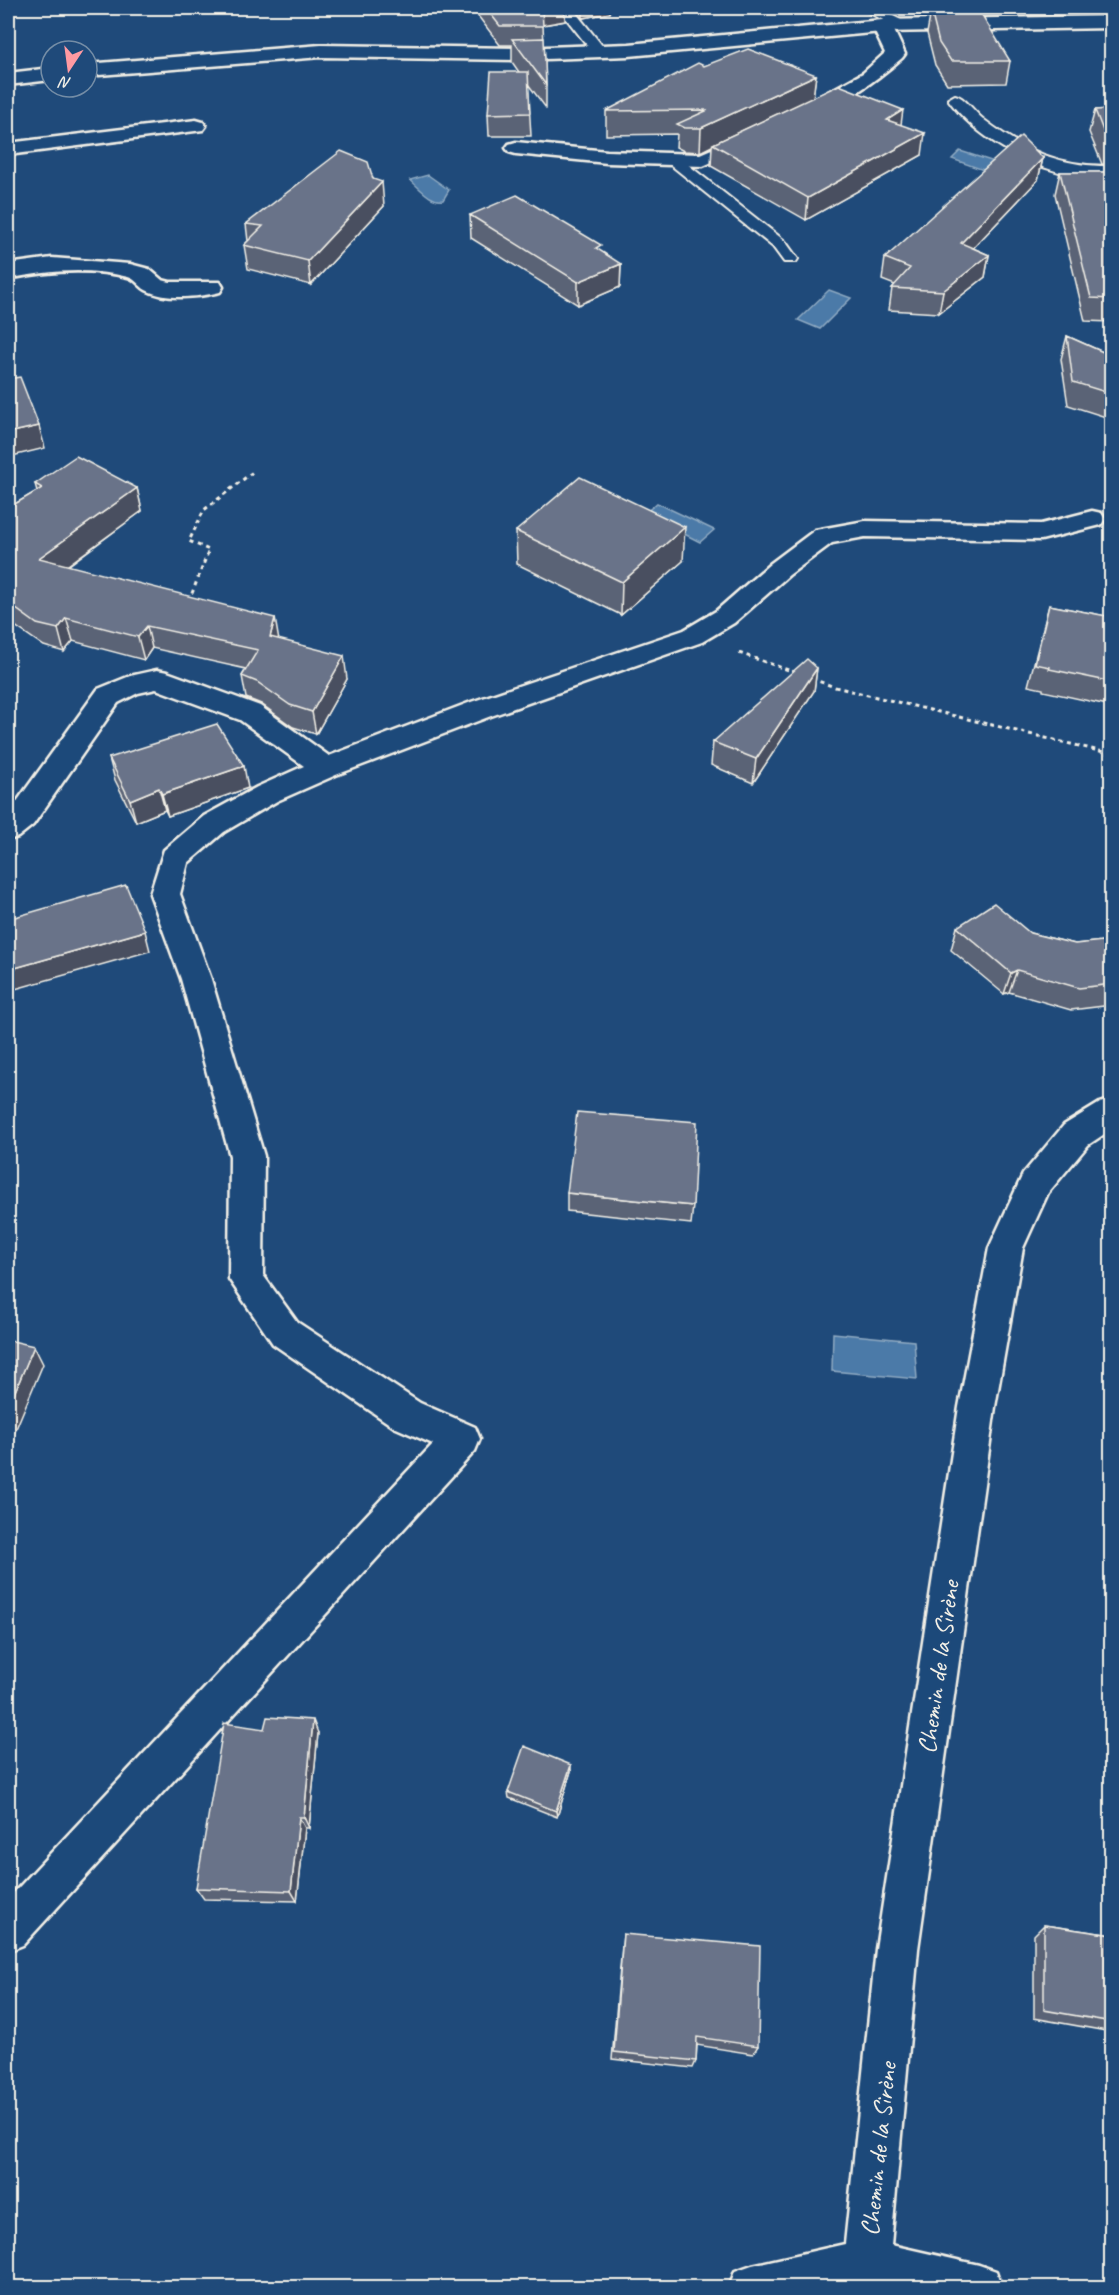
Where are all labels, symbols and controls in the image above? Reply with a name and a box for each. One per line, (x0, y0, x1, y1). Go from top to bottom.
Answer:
north arrow (39, 39, 99, 99)
text: N (56, 71, 73, 93)
street label: Chemin de la Sirène (910, 1576, 967, 1756)
street label: Chemin de la Sirène (853, 2058, 904, 2237)

